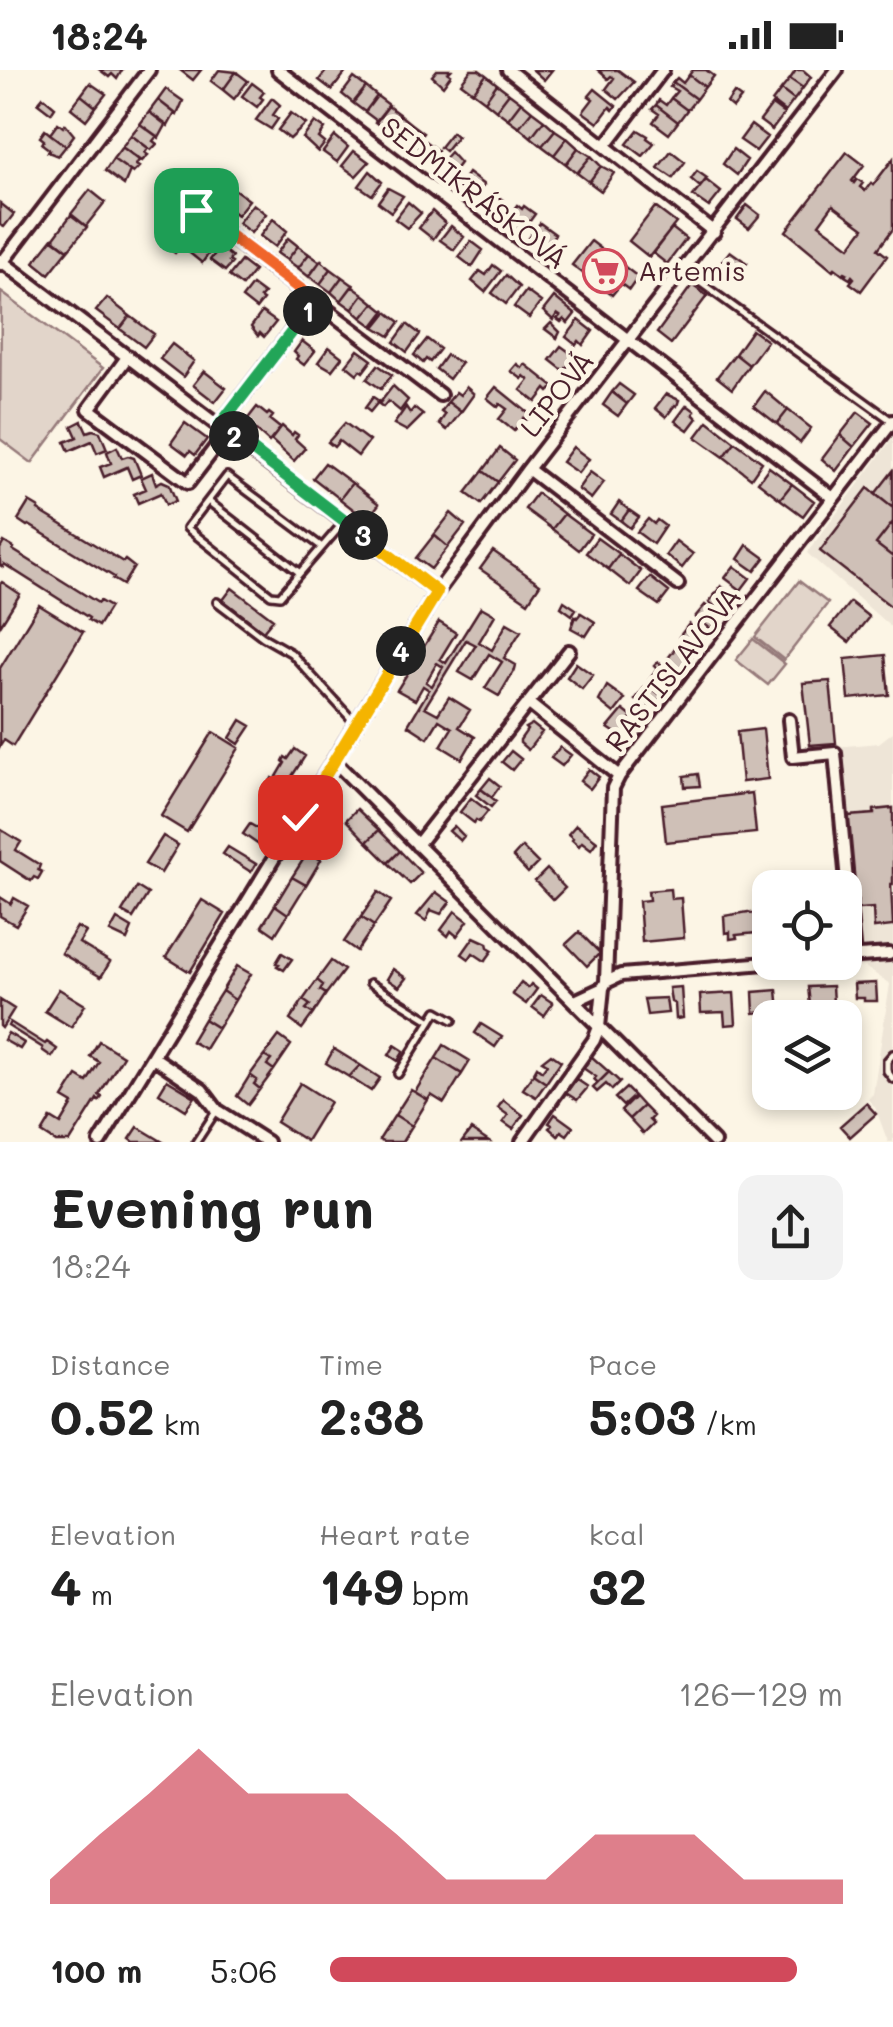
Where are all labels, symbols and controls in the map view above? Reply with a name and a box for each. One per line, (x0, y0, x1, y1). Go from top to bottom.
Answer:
text: 18:24 (50, 10, 148, 60)
street label: SEDMIKRÁSKOVÁ (374, 108, 575, 276)
pin (154, 168, 239, 253)
icon: arrive (169, 183, 224, 238)
supermarket icon: Artemis (582, 248, 628, 294)
place label: Artemis (638, 252, 746, 288)
pin: 1 (283, 286, 333, 336)
text: 1 (302, 293, 314, 329)
street label: LIPOVÁ (511, 343, 601, 444)
pin: 2 (209, 411, 259, 461)
text: 2 (226, 418, 242, 454)
pin: 3 (338, 510, 388, 560)
text: 3 (355, 517, 371, 553)
street label: RASTISLAVOVA (596, 579, 748, 758)
pin: 4 (376, 626, 426, 676)
text: 4 (392, 633, 410, 669)
pin (258, 775, 343, 860)
icon: check (273, 790, 328, 845)
map controls (752, 870, 862, 1110)
button: locate (752, 870, 862, 980)
button: layers (752, 1000, 862, 1110)
text: Evening run (50, 1170, 374, 1242)
button: share (738, 1175, 843, 1280)
text: 18:24 (50, 1244, 130, 1286)
text: Distance (50, 1346, 171, 1382)
text: Time (319, 1346, 383, 1382)
text: Pace (589, 1346, 657, 1382)
text: 0.52 (50, 1382, 155, 1448)
text: 2:38 (319, 1382, 424, 1448)
text: 5:03 (589, 1382, 696, 1448)
text: km (155, 1406, 201, 1442)
text: /km (696, 1406, 757, 1442)
text: Elevation (50, 1516, 176, 1552)
text: Heart rate (319, 1516, 471, 1552)
text: kcal (589, 1516, 644, 1552)
text: 4 (50, 1552, 82, 1618)
text: 149 (319, 1552, 403, 1618)
text: 32 (589, 1552, 647, 1618)
text: m (82, 1576, 113, 1612)
text: bpm (403, 1576, 470, 1612)
text: Elevation (50, 1672, 194, 1714)
text: 126–129 m (679, 1672, 843, 1714)
text: 100 m (50, 1949, 142, 1991)
text: 5:06 (210, 1949, 278, 1991)

